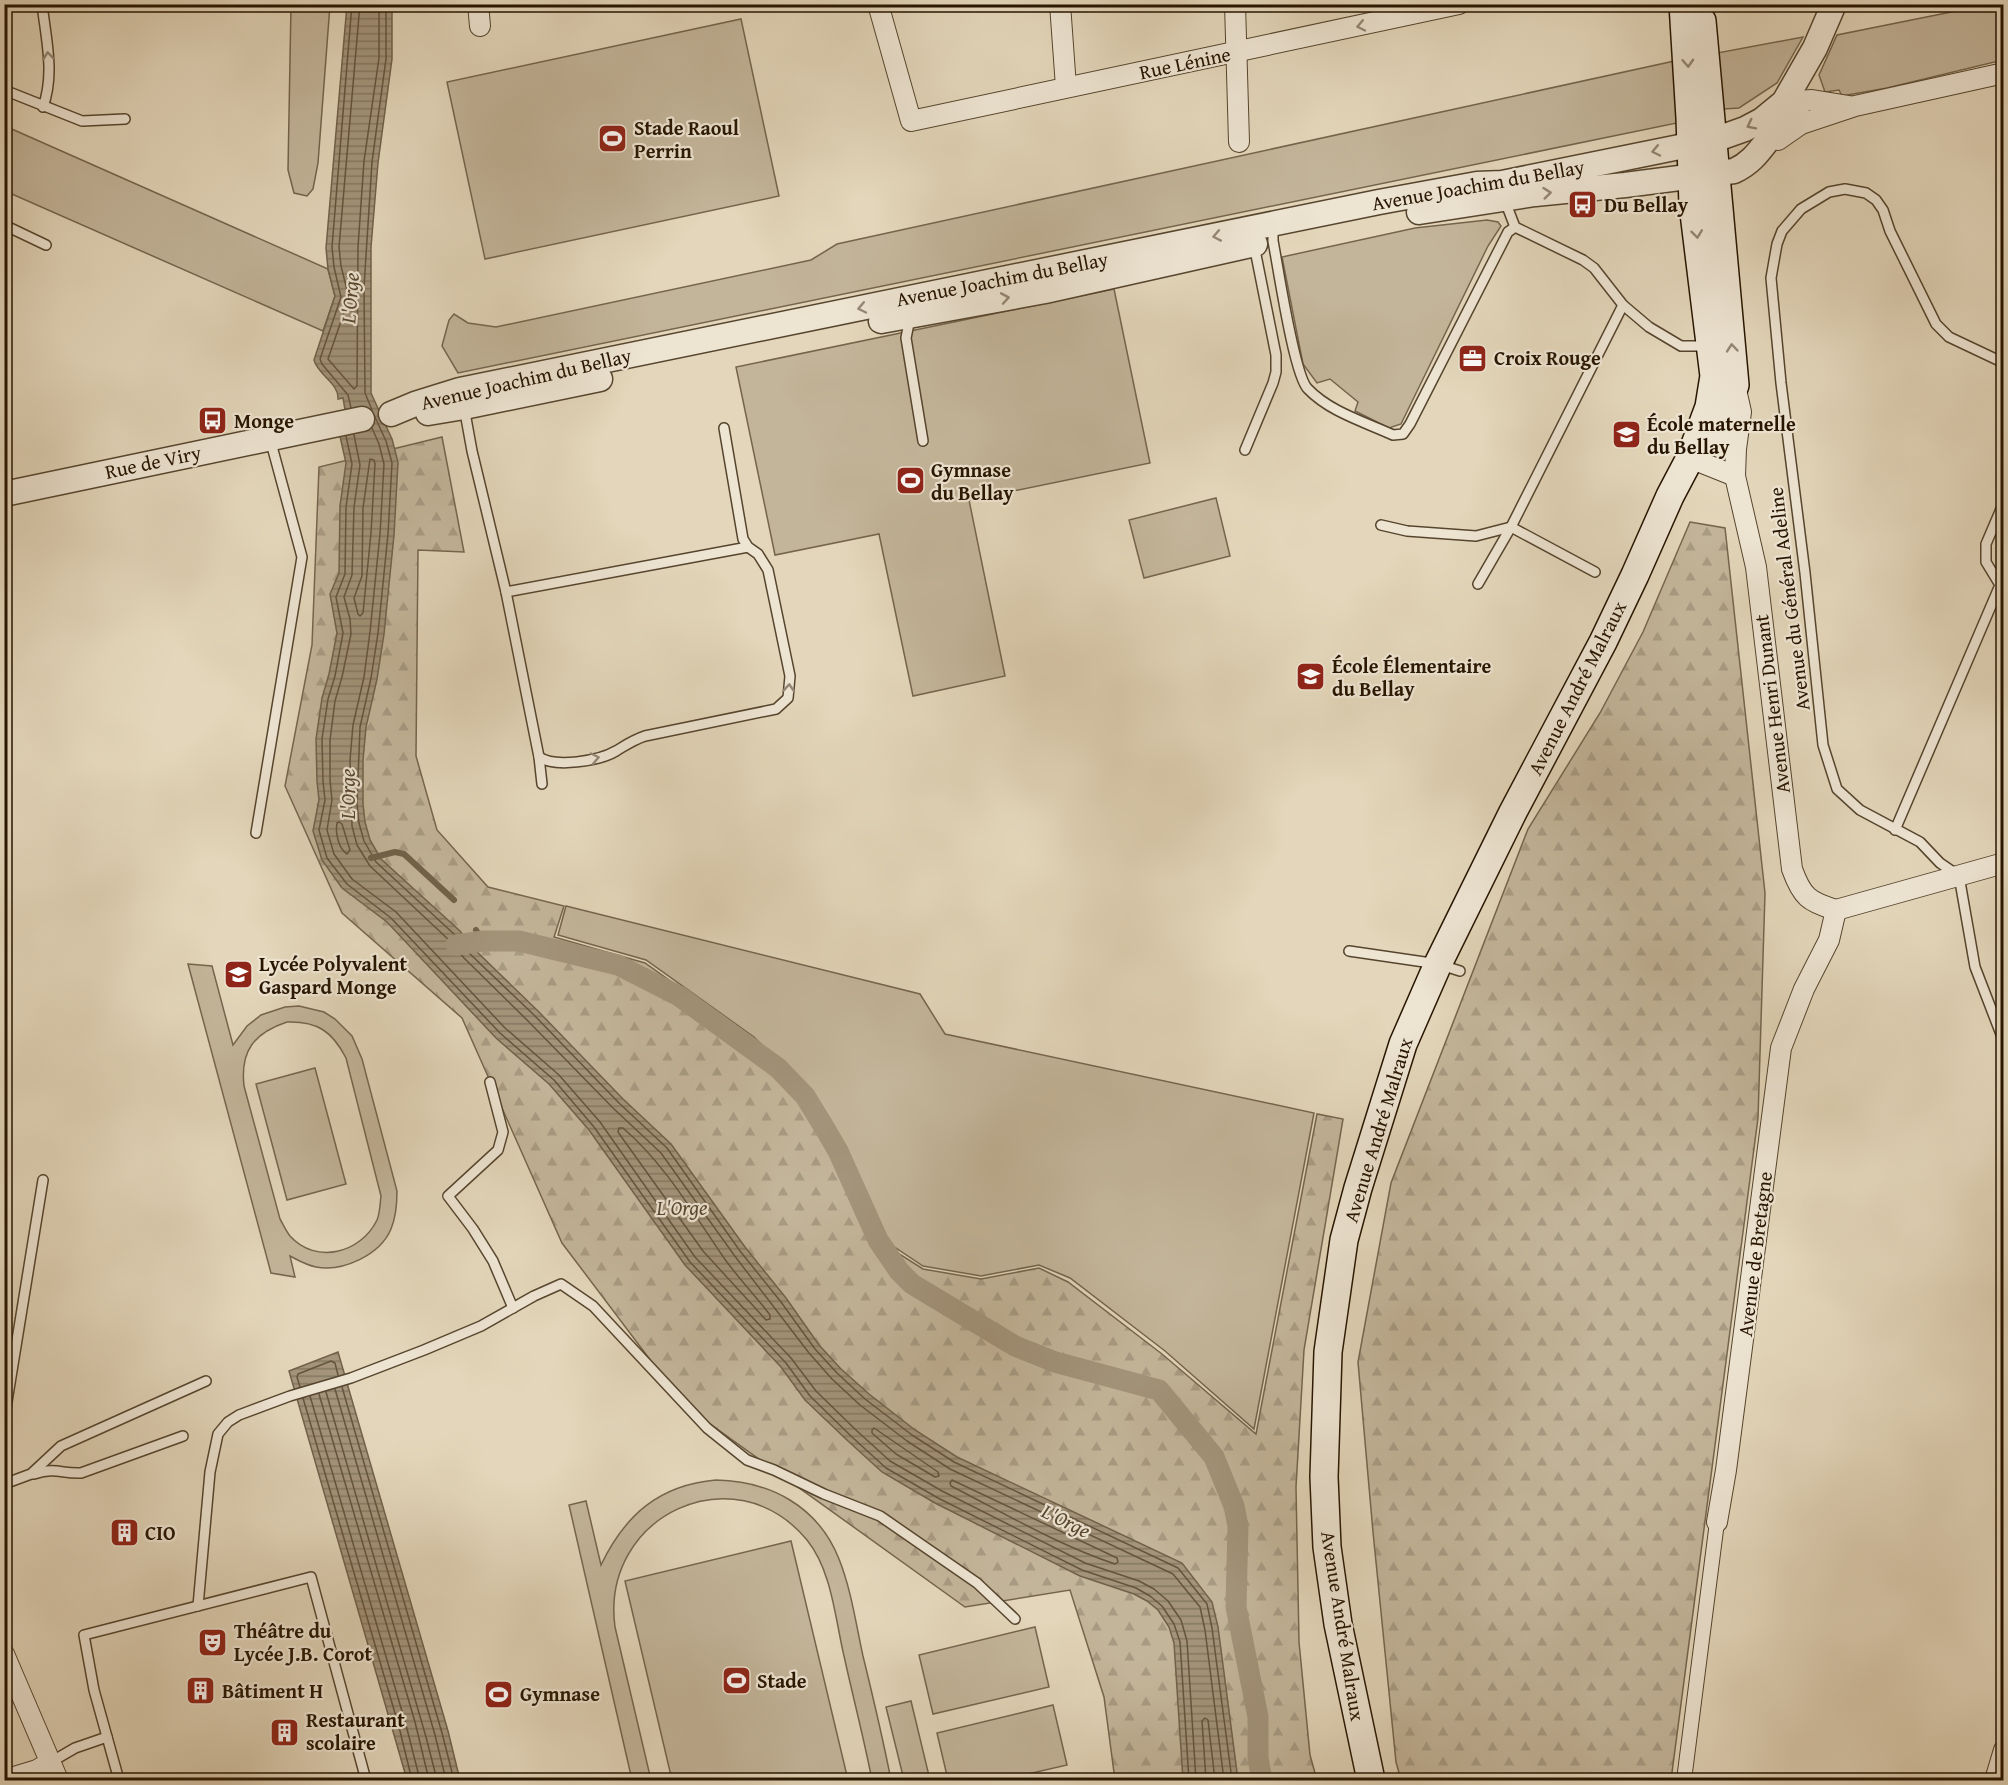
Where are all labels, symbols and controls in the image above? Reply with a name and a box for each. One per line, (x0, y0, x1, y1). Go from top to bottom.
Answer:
one-way arrow (1356, 18, 1366, 31)
street label: Rue Lénine (1137, 39, 1233, 86)
one-way arrow (42, 52, 55, 61)
one-way arrow (1681, 58, 1694, 67)
place label: Stade Raoul Perrin (634, 113, 739, 165)
one-way arrow (1747, 118, 1758, 130)
sports icon: Stade Raoul Perrin (597, 123, 629, 155)
one-way arrow (1651, 144, 1661, 157)
street label: Avenue Joachim du Bellay (1369, 152, 1586, 217)
one-way arrow (1542, 187, 1551, 200)
bus stop icon: Du Bellay (1567, 189, 1599, 221)
place label: Du Bellay (1604, 190, 1689, 219)
one-way arrow (1213, 229, 1223, 242)
one-way arrow (1690, 230, 1703, 239)
street label: Avenue Joachim du Bellay (893, 244, 1110, 313)
water label: L'Orge (332, 271, 367, 326)
one-way arrow (1000, 292, 1010, 305)
one-way arrow (857, 301, 867, 314)
street label: Avenue Joachim du Bellay (418, 340, 634, 417)
office icon: Croix Rouge (1457, 342, 1489, 374)
place label: Croix Rouge (1494, 343, 1601, 372)
one-way arrow (1726, 343, 1739, 352)
bus stop icon: Monge (197, 405, 229, 437)
place label: Monge (234, 406, 294, 435)
place label: École maternelle du Bellay (1647, 409, 1796, 461)
school or university icon: École maternelle du Bellay (1610, 419, 1642, 451)
street label: Rue de Viry (102, 437, 204, 486)
place label: Gymnase du Bellay (931, 455, 1014, 507)
sports icon: Gymnase du Bellay (894, 465, 926, 497)
street label: Avenue du Général Adeline (1760, 486, 1817, 713)
street label: Avenue André Malraux (1520, 595, 1633, 780)
street label: Avenue Henri Dunant (1746, 613, 1797, 795)
place label: École Élementaire du Bellay (1332, 651, 1491, 703)
school or university icon: École Élementaire du Bellay (1295, 661, 1327, 693)
one-way arrow (782, 683, 795, 692)
one-way arrow (590, 752, 600, 765)
water label: L'Orge (332, 768, 363, 821)
place label: Lycée Polyvalent Gaspard Monge (259, 949, 408, 1001)
school or university icon: Lycée Polyvalent Gaspard Monge (222, 959, 254, 991)
street label: Avenue André Malraux (1336, 1033, 1420, 1226)
street label: Avenue de Bretagne (1730, 1170, 1779, 1338)
water label: L'Orge (655, 1192, 708, 1223)
water label: L'Orge (1036, 1495, 1096, 1546)
building icon: CIO (108, 1517, 140, 1549)
place label: CIO (145, 1518, 176, 1547)
street label: Avenue André Malraux (1314, 1529, 1373, 1724)
place label: Théâtre du Lycée J.B. Corot (234, 1616, 372, 1668)
theatre icon: Théâtre du Lycée J.B. Corot (197, 1627, 229, 1659)
sports icon: Stade (720, 1665, 752, 1697)
place label: Stade (757, 1666, 807, 1695)
building icon: Bâtiment H (185, 1675, 217, 1707)
place label: Bâtiment H (222, 1676, 323, 1705)
sports icon: Gymnase (483, 1678, 515, 1710)
place label: Gymnase (520, 1679, 600, 1708)
place label: Restaurant scolaire (306, 1705, 405, 1757)
building icon: Restaurant scolaire (269, 1716, 301, 1748)

